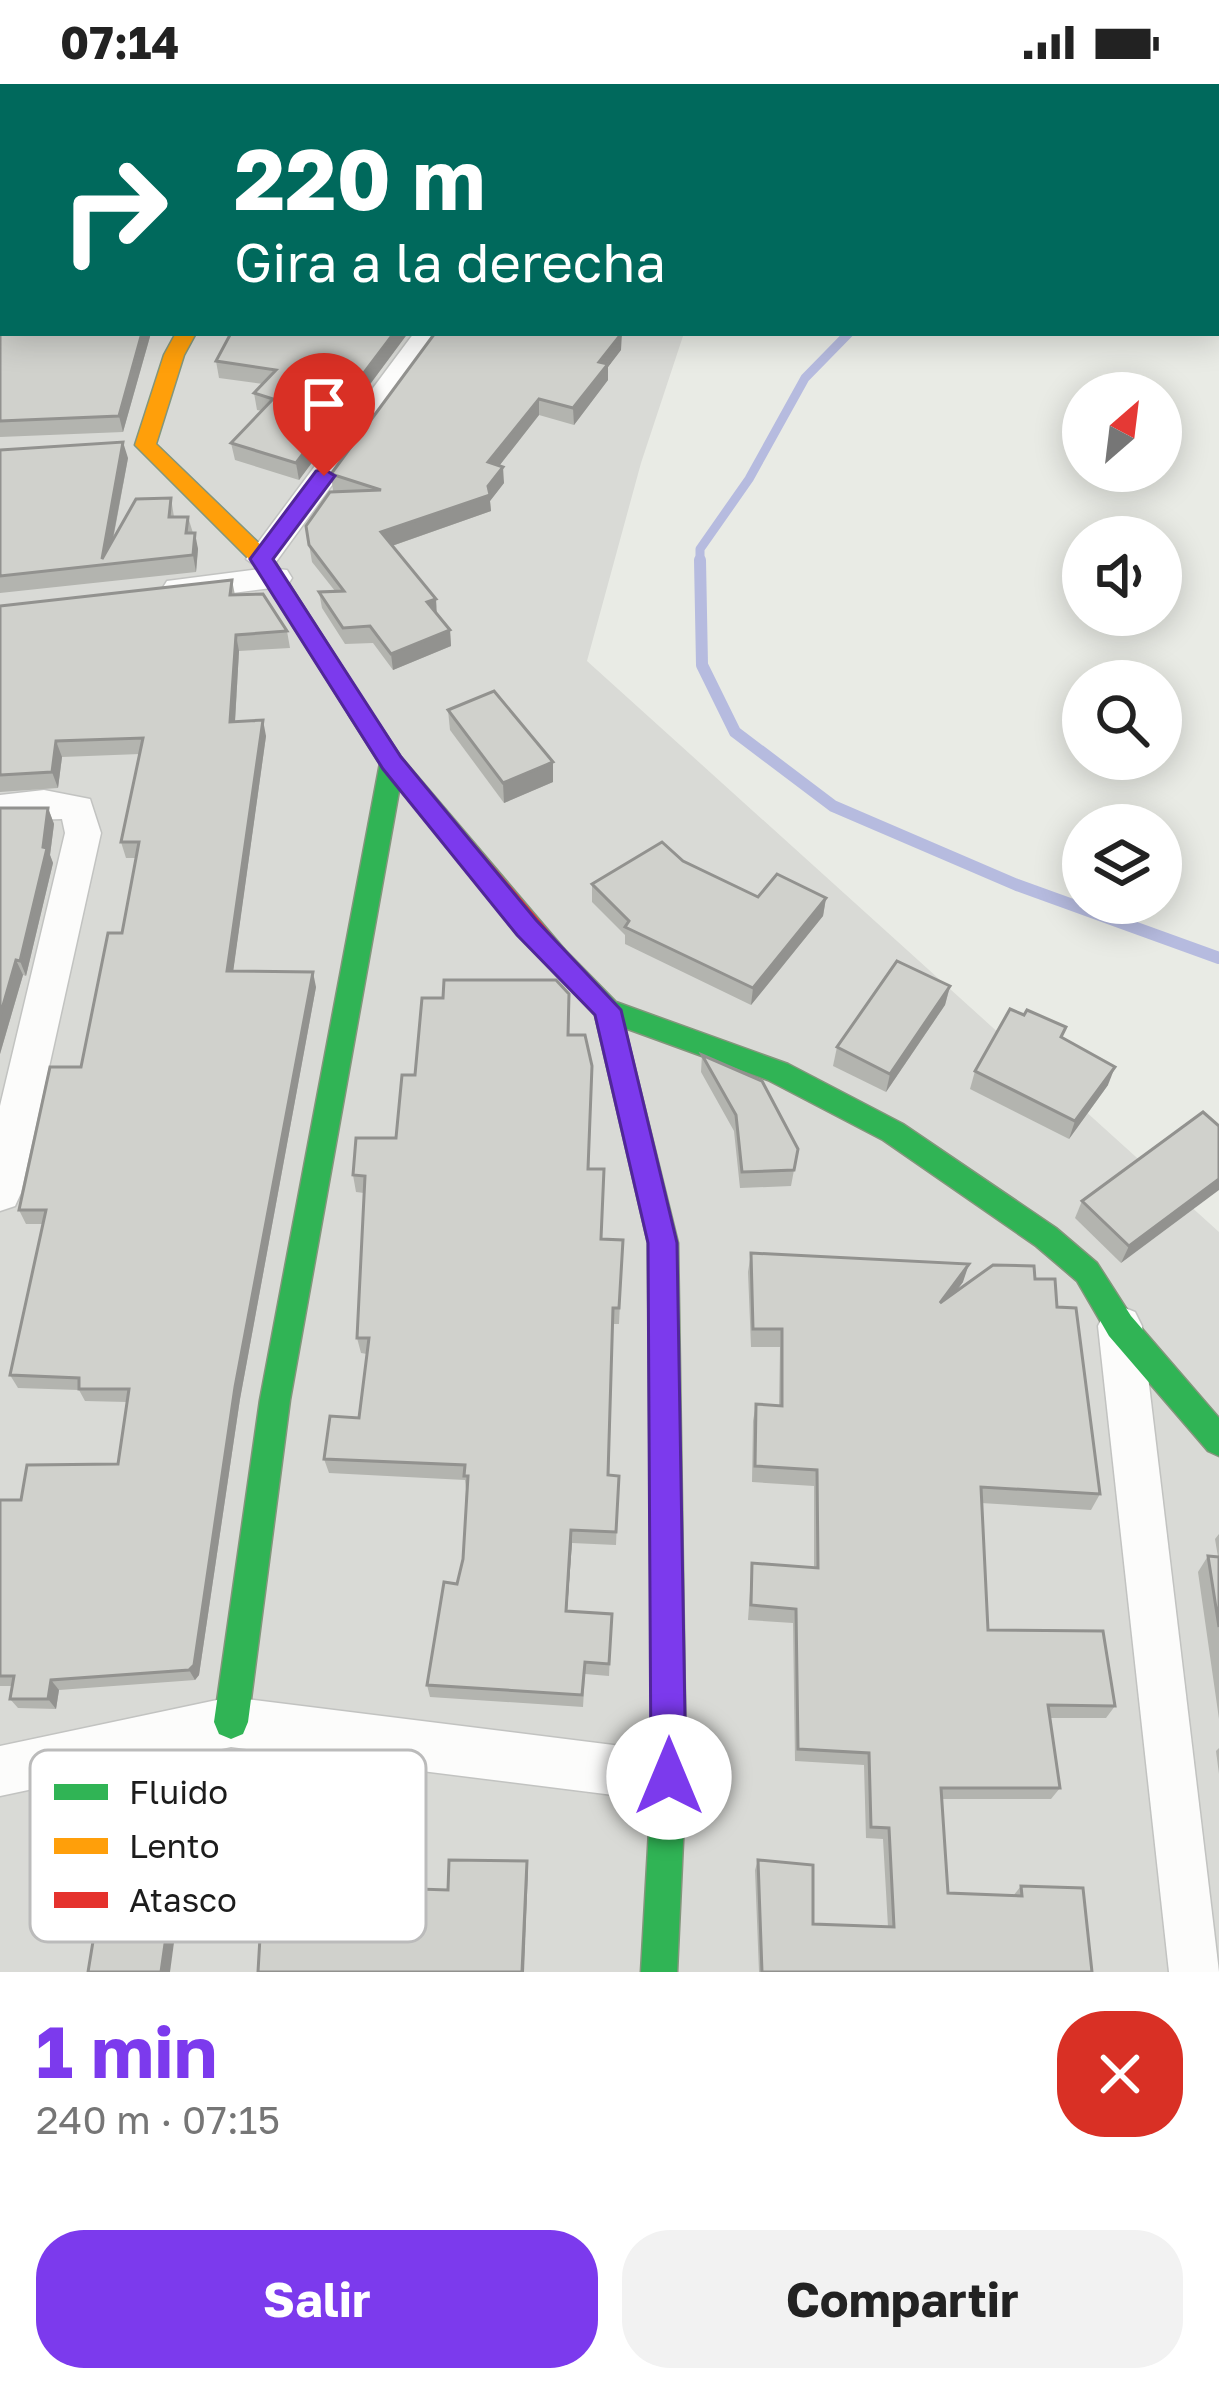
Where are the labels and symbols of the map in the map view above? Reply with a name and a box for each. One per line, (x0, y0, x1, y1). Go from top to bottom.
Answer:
pin (273, 353, 375, 476)
north arrow (1062, 372, 1182, 492)
position arrow (606, 1714, 732, 1840)
legend (30, 1750, 426, 1942)
text: Fluido (129, 1772, 228, 1811)
text: Lento (129, 1826, 220, 1865)
text: Atasco (129, 1880, 237, 1919)

